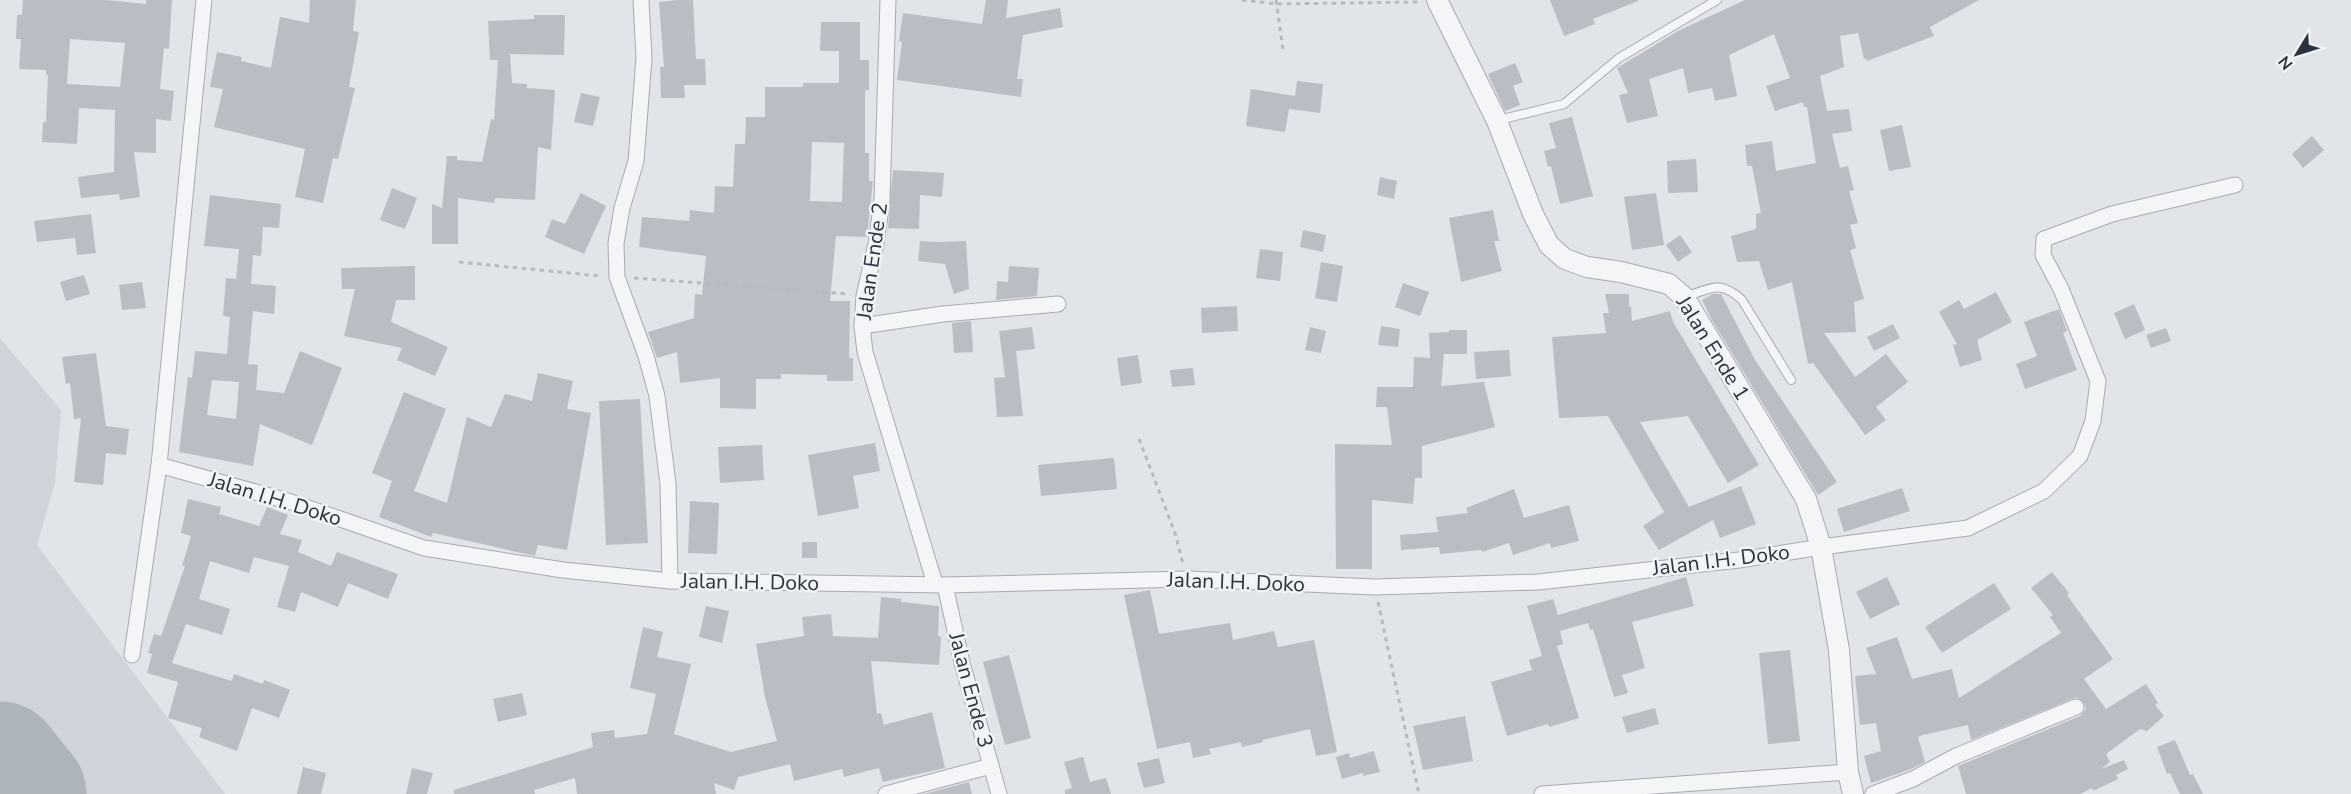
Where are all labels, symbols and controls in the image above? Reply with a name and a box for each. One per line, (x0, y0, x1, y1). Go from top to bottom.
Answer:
north arrow (2267, 24, 2327, 84)
text: N (2274, 51, 2298, 74)
street label: Jalan Ende 2 (850, 201, 894, 322)
street label: Jalan Ende 1 (1669, 290, 1756, 406)
street label: Jalan I.H. Doko (204, 465, 345, 533)
street label: Jalan I.H. Doko (1650, 538, 1791, 582)
street label: Jalan I.H. Doko (1165, 566, 1306, 598)
street label: Jalan I.H. Doko (680, 567, 819, 597)
street label: Jalan Ende 3 (942, 628, 1000, 751)

